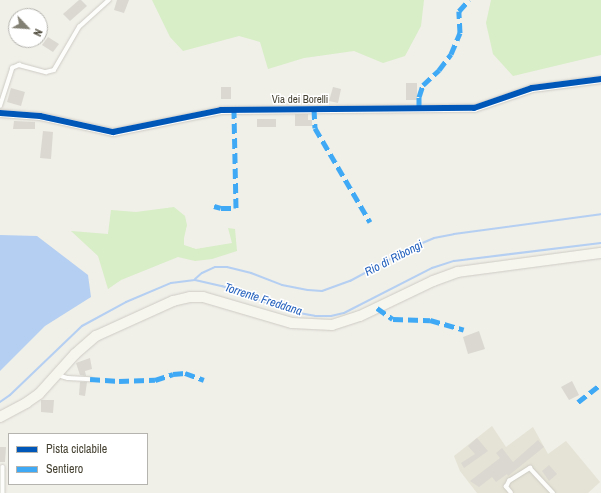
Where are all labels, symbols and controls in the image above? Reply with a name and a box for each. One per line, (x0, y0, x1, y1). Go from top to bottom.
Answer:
north arrow (8, 8, 48, 48)
text: N (30, 27, 46, 39)
street label: Via dei Borelli (272, 92, 328, 106)
water label: Rio di Ribongi (362, 238, 426, 280)
water label: Torrente Freddana (222, 281, 304, 319)
legend (8, 433, 148, 485)
text: Pista ciclabile (46, 441, 107, 457)
text: Sentiero (46, 461, 83, 477)

